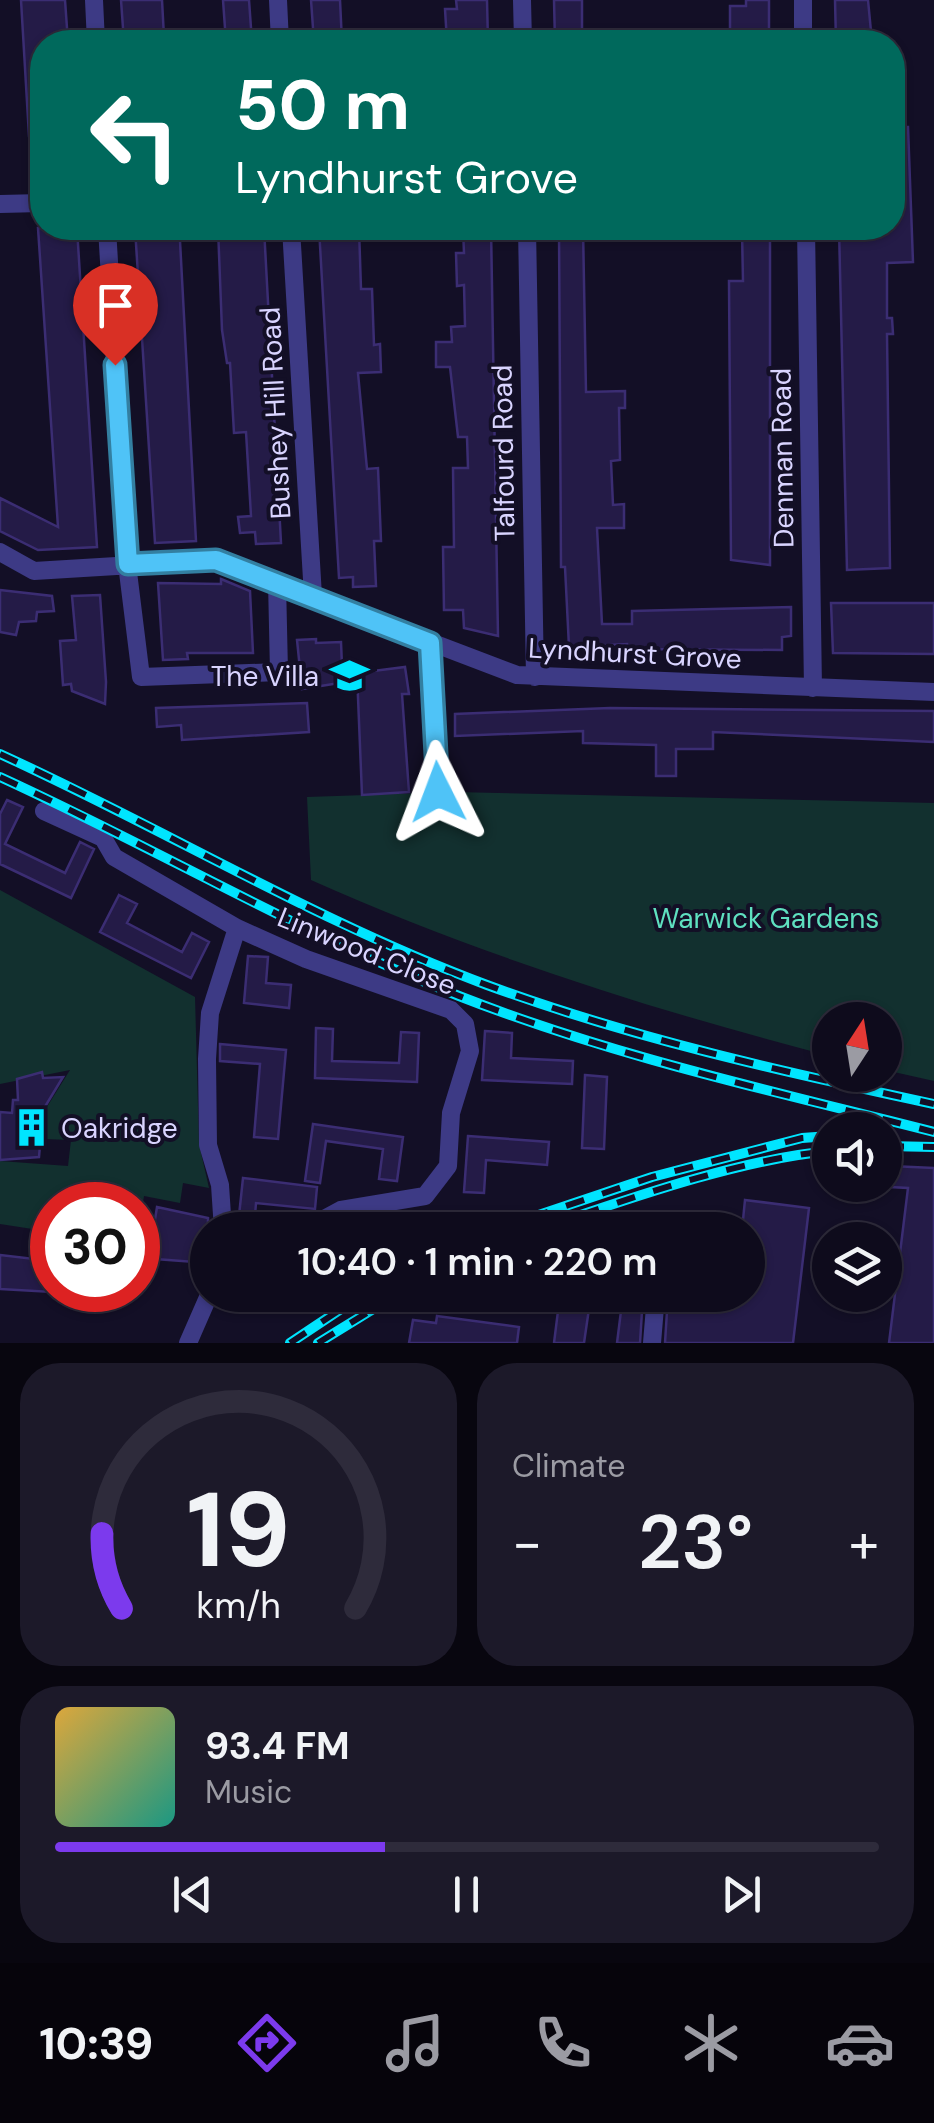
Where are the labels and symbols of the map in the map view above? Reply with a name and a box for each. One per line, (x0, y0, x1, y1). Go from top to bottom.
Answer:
pin (73, 263, 158, 366)
street label: Bushey Hill Road (251, 306, 300, 520)
street label: Talfourd Road (483, 364, 524, 542)
street label: Denman Road (762, 368, 803, 548)
street label: Lyndhurst Grove (527, 629, 743, 678)
school or university icon: The Villa (328, 655, 370, 697)
place label: The Villa (211, 658, 319, 695)
position arrow (386, 740, 490, 844)
street label: Linwood Close (272, 899, 462, 1004)
park label: Warwick Gardens (653, 900, 879, 937)
north arrow (812, 1002, 902, 1092)
building icon: Oakridge (10, 1107, 52, 1149)
place label: Oakridge (61, 1110, 178, 1147)
speed limit sign: 30 (30, 1182, 160, 1312)

